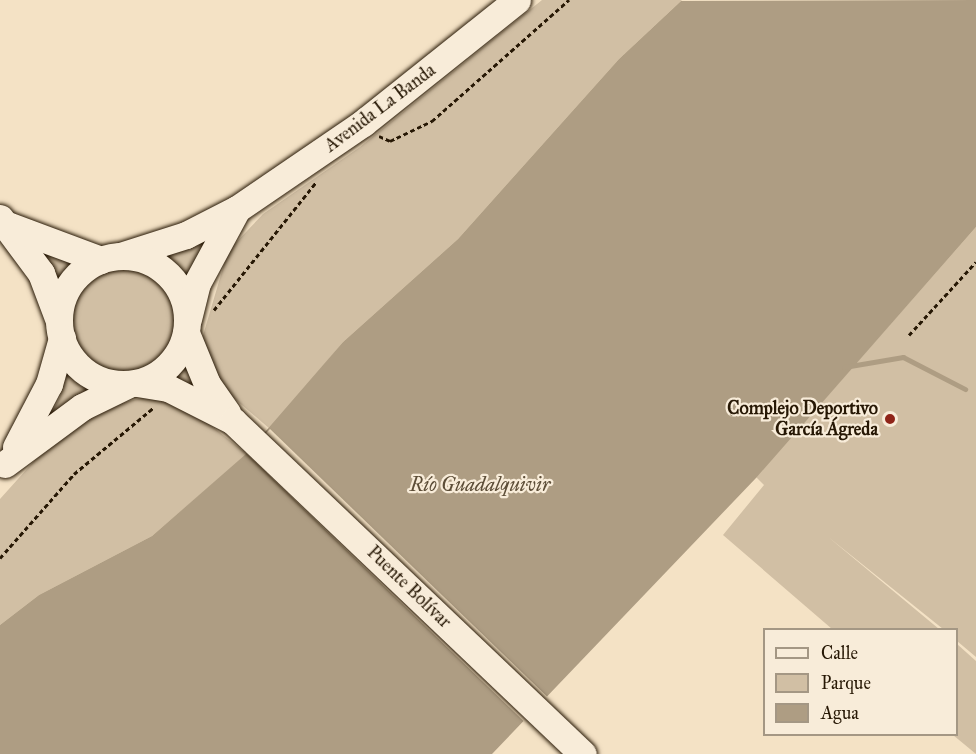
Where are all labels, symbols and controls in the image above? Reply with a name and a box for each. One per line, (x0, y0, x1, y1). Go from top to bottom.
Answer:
street label: Avenida La Banda (320, 59, 440, 157)
place label: Complejo Deportivo García Ágreda (727, 398, 878, 440)
marker: Complejo Deportivo García Ágreda (883, 412, 897, 426)
water label: Río Guadalquivir (410, 472, 550, 496)
street label: Puente Bolívar (363, 542, 455, 632)
legend (763, 628, 958, 736)
text: Calle (821, 642, 858, 664)
text: Parque (821, 672, 871, 694)
text: Agua (821, 702, 859, 724)

